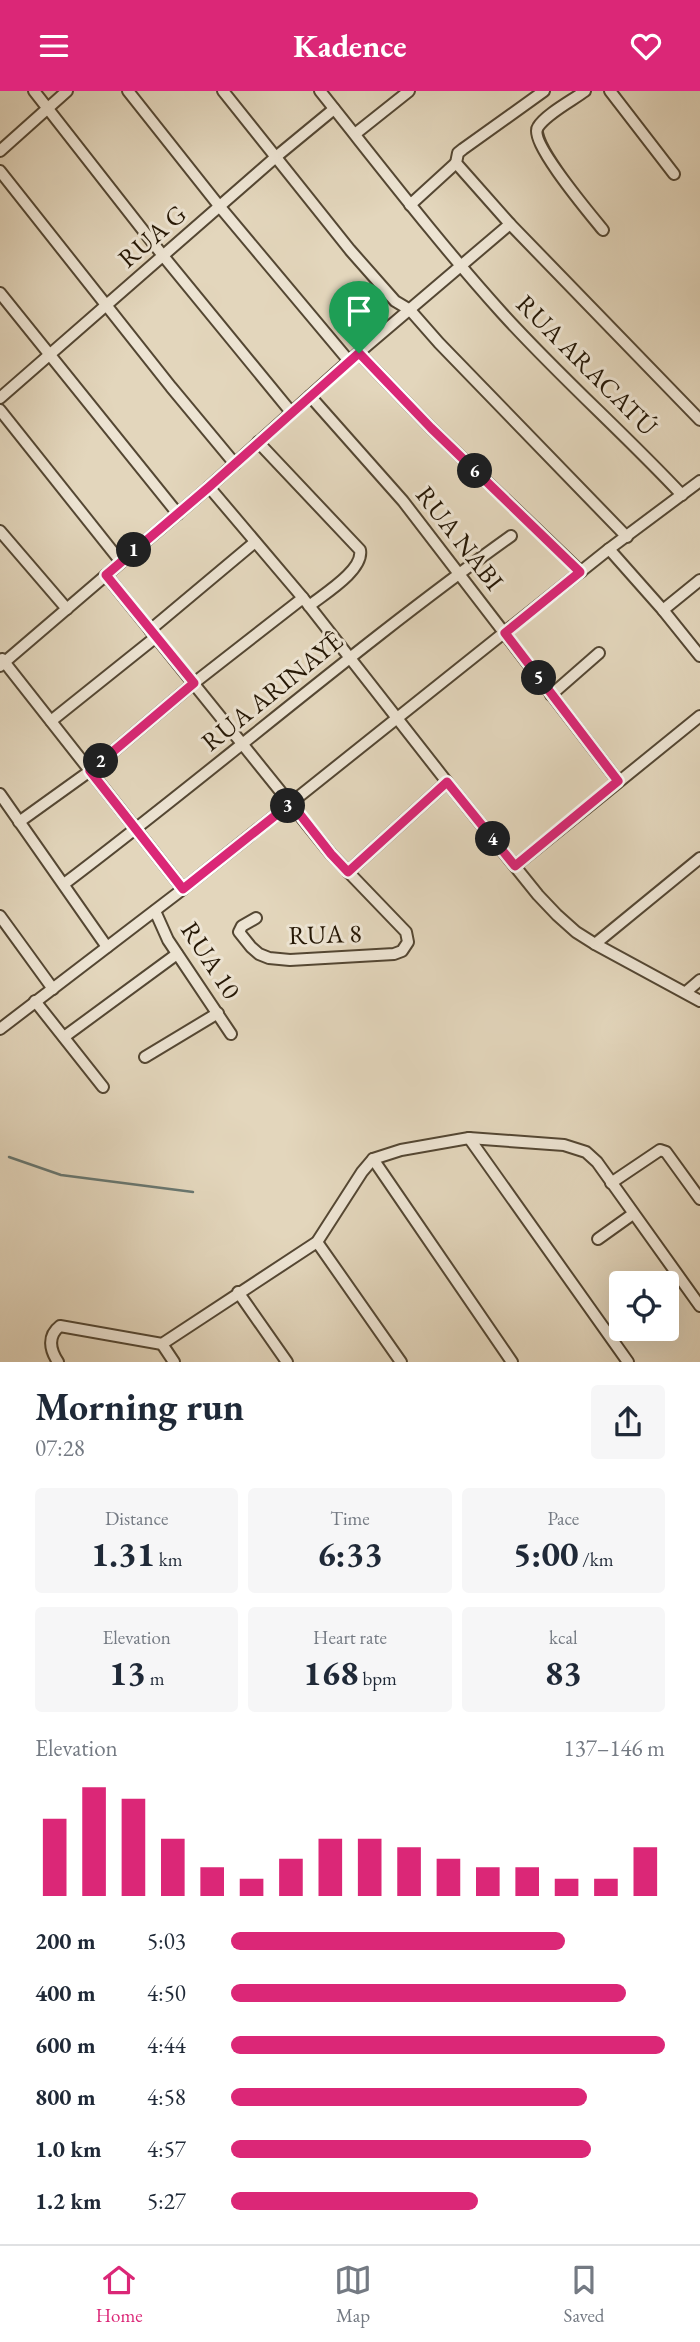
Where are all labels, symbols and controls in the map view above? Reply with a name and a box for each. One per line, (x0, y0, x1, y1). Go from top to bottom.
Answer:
text: Kadence (293, 25, 407, 67)
icon: menu (35, 27, 73, 65)
icon: heart (627, 27, 665, 65)
street label: RUA G (111, 197, 193, 275)
pin (329, 281, 389, 353)
street label: RUA ARACATÚ (509, 287, 665, 443)
icon: arrive (340, 292, 378, 330)
pin: 6 (458, 453, 492, 489)
text: 6 (469, 458, 480, 483)
street label: RUA NABI (409, 479, 512, 597)
pin: 1 (116, 533, 152, 567)
text: 1 (128, 537, 139, 562)
street label: RUA ARINAYÊ (194, 623, 350, 759)
pin: 5 (522, 661, 556, 695)
text: 5 (533, 665, 544, 690)
pin: 2 (84, 743, 119, 779)
text: 2 (95, 748, 106, 773)
pin: 3 (270, 789, 306, 823)
text: 3 (282, 793, 293, 818)
pin: 4 (476, 821, 510, 857)
text: 4 (487, 826, 498, 851)
street label: RUA 10 (173, 915, 249, 1005)
street label: RUA 8 (288, 916, 362, 952)
map controls (609, 1271, 679, 1341)
button: locate (609, 1271, 679, 1341)
text: Morning run (35, 1382, 244, 1431)
button: share (591, 1385, 665, 1459)
text: 07:28 (35, 1433, 85, 1463)
text: Distance (105, 1506, 168, 1531)
text: Time (330, 1506, 370, 1531)
text: Pace (547, 1506, 579, 1531)
text: 1.31 (91, 1531, 155, 1576)
text: 6:33 (317, 1531, 383, 1576)
text: 5:00 (513, 1531, 578, 1576)
text: km (155, 1547, 183, 1572)
text: /km (578, 1547, 614, 1572)
text: Elevation (102, 1625, 171, 1650)
text: Heart rate (313, 1625, 387, 1650)
text: kcal (549, 1625, 578, 1650)
text: 13 (109, 1650, 146, 1695)
text: 168 (303, 1650, 359, 1695)
text: 83 (545, 1650, 582, 1695)
text: m (146, 1666, 164, 1691)
text: bpm (359, 1666, 397, 1691)
text: Elevation (35, 1733, 118, 1763)
text: 137–146 m (564, 1733, 665, 1763)
text: 200 m (35, 1926, 96, 1956)
text: 5:03 (147, 1926, 186, 1956)
text: 400 m (35, 1978, 96, 2008)
text: 4:50 (147, 1978, 186, 2008)
text: 600 m (35, 2030, 96, 2060)
text: 4:44 (147, 2030, 186, 2060)
text: 800 m (35, 2082, 96, 2112)
text: 4:58 (147, 2082, 186, 2112)
text: 1.0 km (35, 2134, 102, 2164)
text: 4:57 (147, 2134, 186, 2164)
text: 1.2 km (35, 2186, 102, 2216)
text: 5:27 (147, 2186, 186, 2216)
tab: Home (96, 2261, 143, 2328)
tab: Map (334, 2261, 372, 2328)
tab: Saved (564, 2261, 604, 2328)

